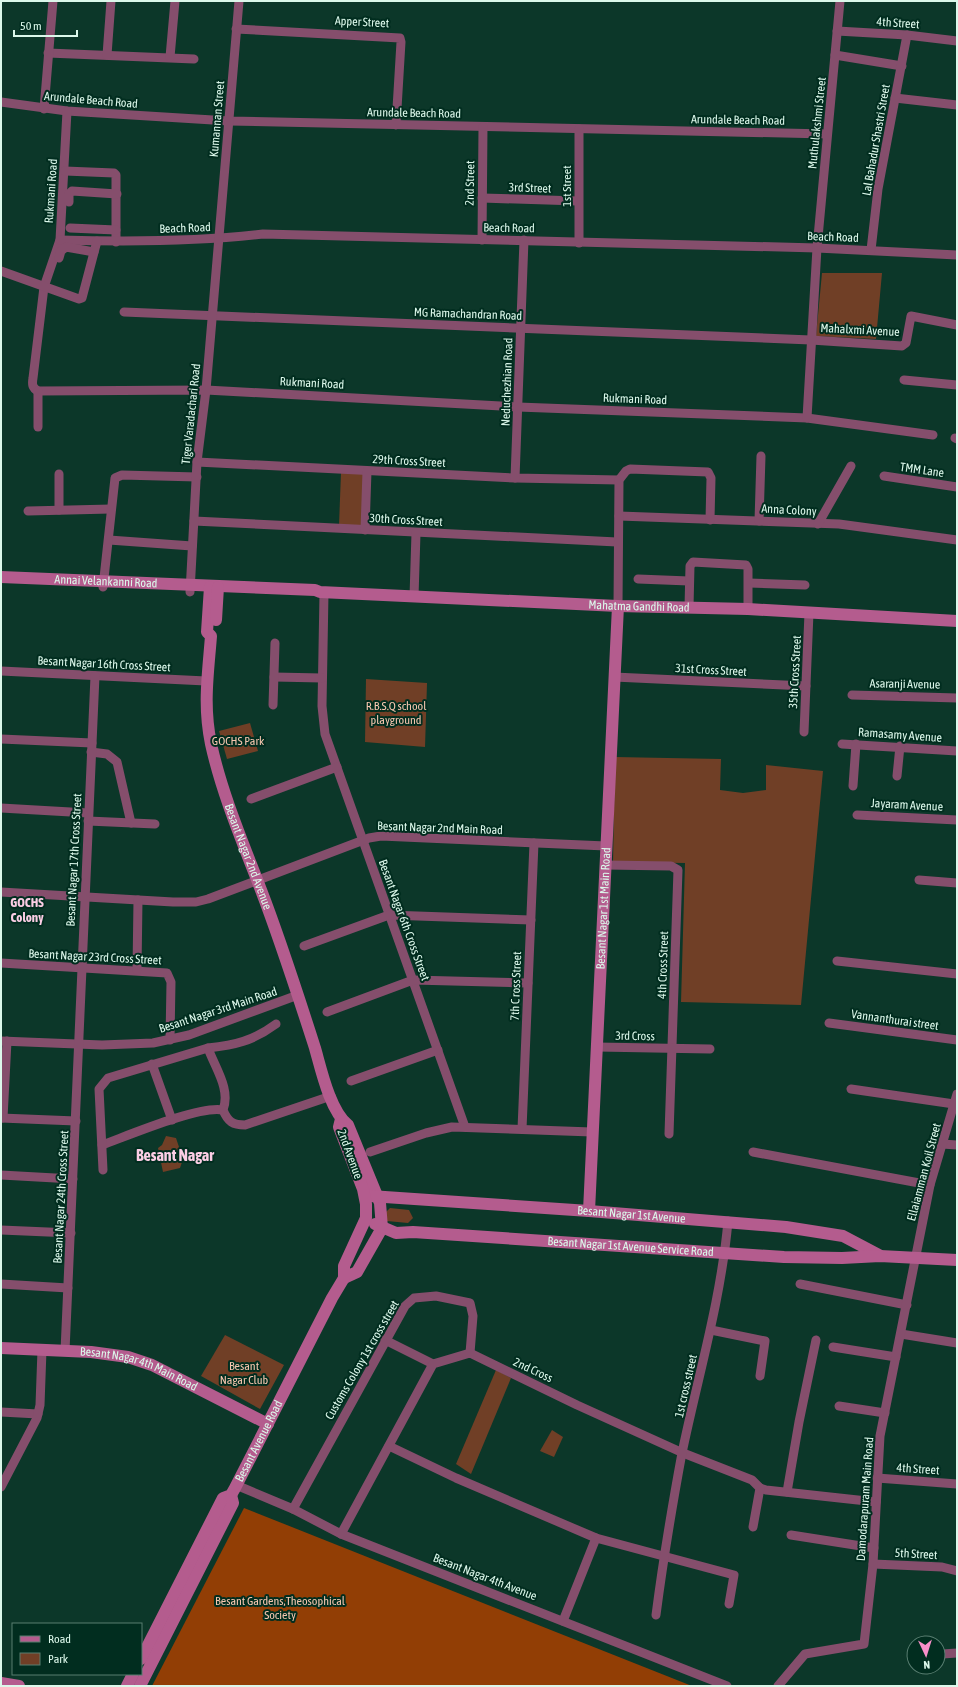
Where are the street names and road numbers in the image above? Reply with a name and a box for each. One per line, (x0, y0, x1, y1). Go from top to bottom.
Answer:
street label: Apper Street (335, 14, 390, 30)
street label: 4th Street (876, 15, 920, 32)
street label: Muthulakshmi Street (805, 76, 829, 170)
street label: Kumannan Street (207, 80, 227, 158)
street label: Lal Bahadur Shastri Street (859, 83, 893, 197)
street label: Arundale Beach Road (44, 89, 138, 111)
street label: Arundale Beach Road (367, 105, 461, 121)
street label: Arundale Beach Road (691, 112, 785, 128)
street label: Rukmani Road (42, 158, 60, 224)
street label: 2nd Street (463, 160, 477, 206)
street label: 1st Street (560, 165, 574, 207)
street label: 3rd Street (508, 180, 552, 196)
street label: Beach Road (159, 220, 211, 236)
street label: Beach Road (483, 221, 535, 235)
street label: Beach Road (807, 229, 859, 245)
street label: MG Ramachandran Road (414, 305, 522, 323)
street label: Mahalxmi Avenue (820, 321, 900, 339)
street label: Neduchezhian Road (498, 338, 516, 426)
street label: Tiger Varadachari Road (179, 363, 203, 465)
street label: Rukmani Road (279, 374, 345, 392)
street label: Rukmani Road (603, 391, 667, 407)
street label: 29th Cross Street (372, 452, 446, 470)
street label: TMM Lane (899, 460, 945, 480)
street label: Anna Colony (761, 502, 817, 518)
street label: 30th Cross Street (369, 511, 443, 529)
street label: Annai Velankanni Road (54, 572, 158, 590)
street label: Mahatma Gandhi Road (588, 598, 690, 615)
street label: 35th Cross Street (786, 635, 804, 709)
street label: Besant Nagar 16th Cross Street (37, 654, 172, 675)
street label: 31st Cross Street (675, 661, 748, 679)
street label: Asaranji Avenue (869, 676, 941, 692)
street label: Ramasamy Avenue (858, 725, 942, 745)
street label: Besant Nagar 17th Cross Street (64, 792, 85, 927)
street label: Jayaram Avenue (871, 796, 943, 814)
street label: Besant Nagar 2nd Avenue (222, 802, 275, 912)
street label: Besant Nagar 2nd Main Road (377, 819, 503, 837)
street label: Besant Nagar 1st Main Road (594, 847, 613, 970)
street label: Besant Nagar 6th Cross Street (376, 858, 433, 983)
street label: 4th Cross Street (655, 930, 671, 999)
street label: Besant Nagar 23rd Cross Street (28, 947, 163, 968)
street label: 7th C ross Street (508, 951, 524, 1021)
street label: Besant Nagar 3rd Main Road (157, 984, 279, 1036)
street label: Vannanthurai street (850, 1007, 940, 1033)
street label: 3rd Cross (615, 1029, 655, 1043)
street label: Ellaiamman Koil Street (904, 1121, 944, 1223)
street label: 2nd Avenue (335, 1127, 365, 1181)
street label: Besant Nagar 24th Cross Street (51, 1129, 72, 1264)
street label: Besant Nagar 1st Avenue (577, 1203, 686, 1226)
street label: Besant Nagar 1st Avenue Service Road (547, 1234, 714, 1259)
street label: Customs Colony 1st cross street (322, 1297, 402, 1422)
street label: Besant Nagar 4th Main Road (80, 1345, 200, 1394)
street label: 1st cross street (672, 1353, 700, 1419)
street label: 2nd Cross (511, 1355, 555, 1385)
street label: Besant Avenue Road (232, 1398, 286, 1484)
street label: Damodarapuram Main Road (854, 1437, 876, 1561)
street label: 4th Street (896, 1461, 940, 1478)
street label: 5th Street (894, 1546, 938, 1562)
street label: Besant Nagar 4th Avenue (431, 1551, 539, 1603)

